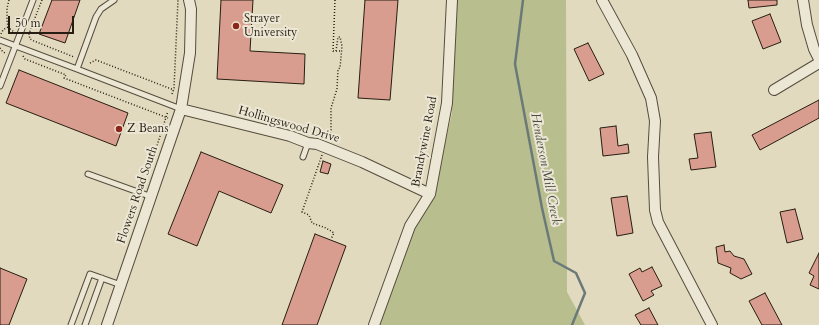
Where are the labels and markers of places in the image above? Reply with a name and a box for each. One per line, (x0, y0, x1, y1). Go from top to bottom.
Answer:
place label: Strayer University (244, 12, 297, 40)
marker: Strayer University (231, 21, 241, 31)
place label: Z Beans (127, 122, 168, 136)
marker: Z Beans (114, 124, 124, 134)

